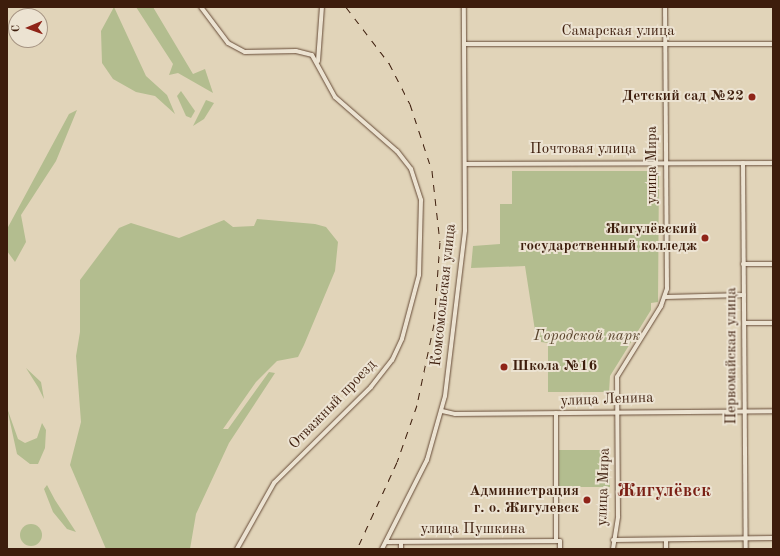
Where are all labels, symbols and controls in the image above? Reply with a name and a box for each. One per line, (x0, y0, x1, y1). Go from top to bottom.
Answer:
north arrow (8, 8, 48, 48)
street label: Самарская улица (561, 23, 675, 41)
text: С (11, 25, 22, 32)
place label: Детский сад №22 (622, 88, 744, 106)
marker: Детский сад №22 (747, 92, 757, 102)
street label: улица Мира (644, 126, 662, 204)
street label: Почтовая улица (530, 141, 636, 159)
place label: Жигулёвский государственный колледж (520, 220, 697, 255)
street label: Комсомольская улица (428, 223, 460, 367)
marker: Жигулёвский государственный колледж (700, 233, 710, 243)
street label: Первомайская улица (723, 287, 741, 425)
park label: Городской парк (534, 328, 640, 346)
street label: Отважный проезд (286, 356, 380, 454)
place label: Школа №16 (512, 358, 597, 376)
marker: Школа №16 (499, 362, 509, 372)
street label: улица Ленина (560, 389, 654, 411)
street label: улица Мира (594, 448, 614, 526)
district label: Жигулёвск (617, 481, 711, 503)
place label: Администрация г. о. Жигулевск (469, 482, 579, 517)
marker: Администрация г. о. Жигулевск (582, 495, 592, 505)
street label: улица Пушкина (421, 521, 525, 539)

